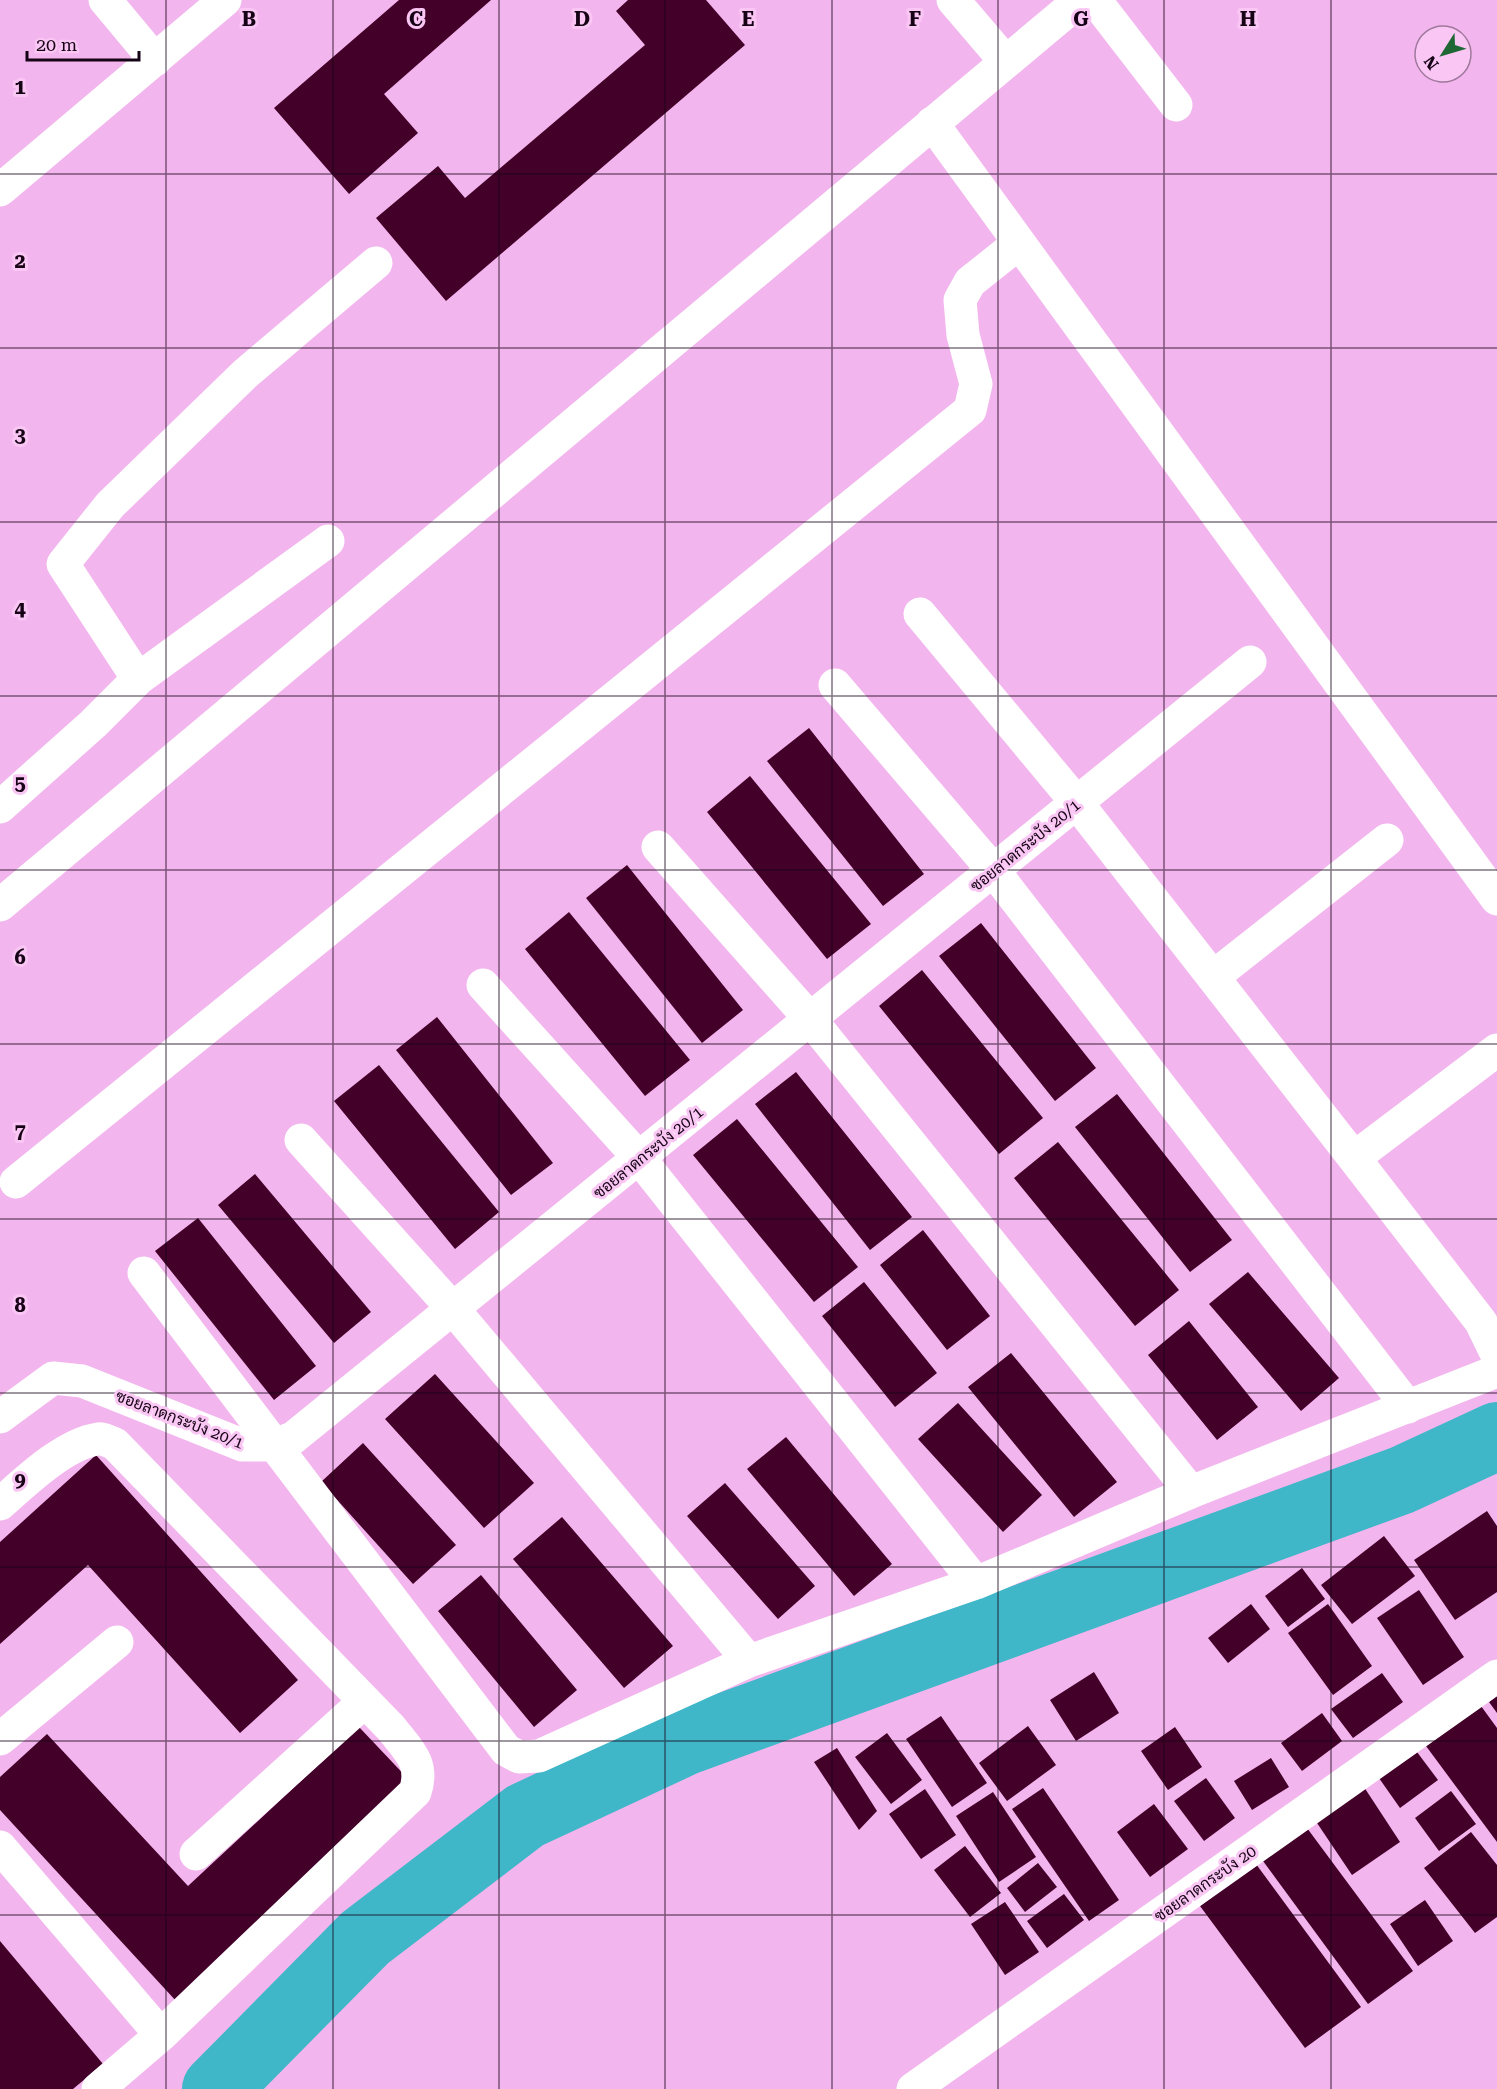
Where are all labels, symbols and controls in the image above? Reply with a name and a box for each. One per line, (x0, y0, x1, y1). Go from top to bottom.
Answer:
text: B (242, 7, 256, 31)
text: C (409, 7, 423, 31)
text: D (574, 7, 590, 31)
text: E (742, 7, 755, 31)
text: F (909, 7, 921, 31)
text: G (1073, 7, 1089, 31)
text: H (1240, 7, 1256, 31)
scale bar (27, 24, 140, 62)
north arrow (1413, 24, 1473, 84)
text: 20 m (36, 34, 77, 55)
text: N (1420, 52, 1443, 73)
text: 1 (14, 75, 26, 99)
text: 2 (14, 249, 26, 273)
text: 3 (14, 423, 26, 447)
text: 4 (14, 597, 26, 621)
text: 5 (14, 771, 26, 795)
street label: ซอยลาดกระบัง 20/1 (966, 795, 1084, 895)
text: 6 (14, 945, 26, 969)
street label: ซอยลาดกระบัง 20/1 (589, 1102, 707, 1202)
text: 7 (14, 1119, 26, 1143)
text: 8 (14, 1293, 26, 1317)
street label: ซอยลาดกระบัง 20/1 (113, 1385, 247, 1453)
text: 9 (14, 1468, 26, 1492)
street label: ซอยลาดกระบัง 20 (1150, 1840, 1260, 1926)

